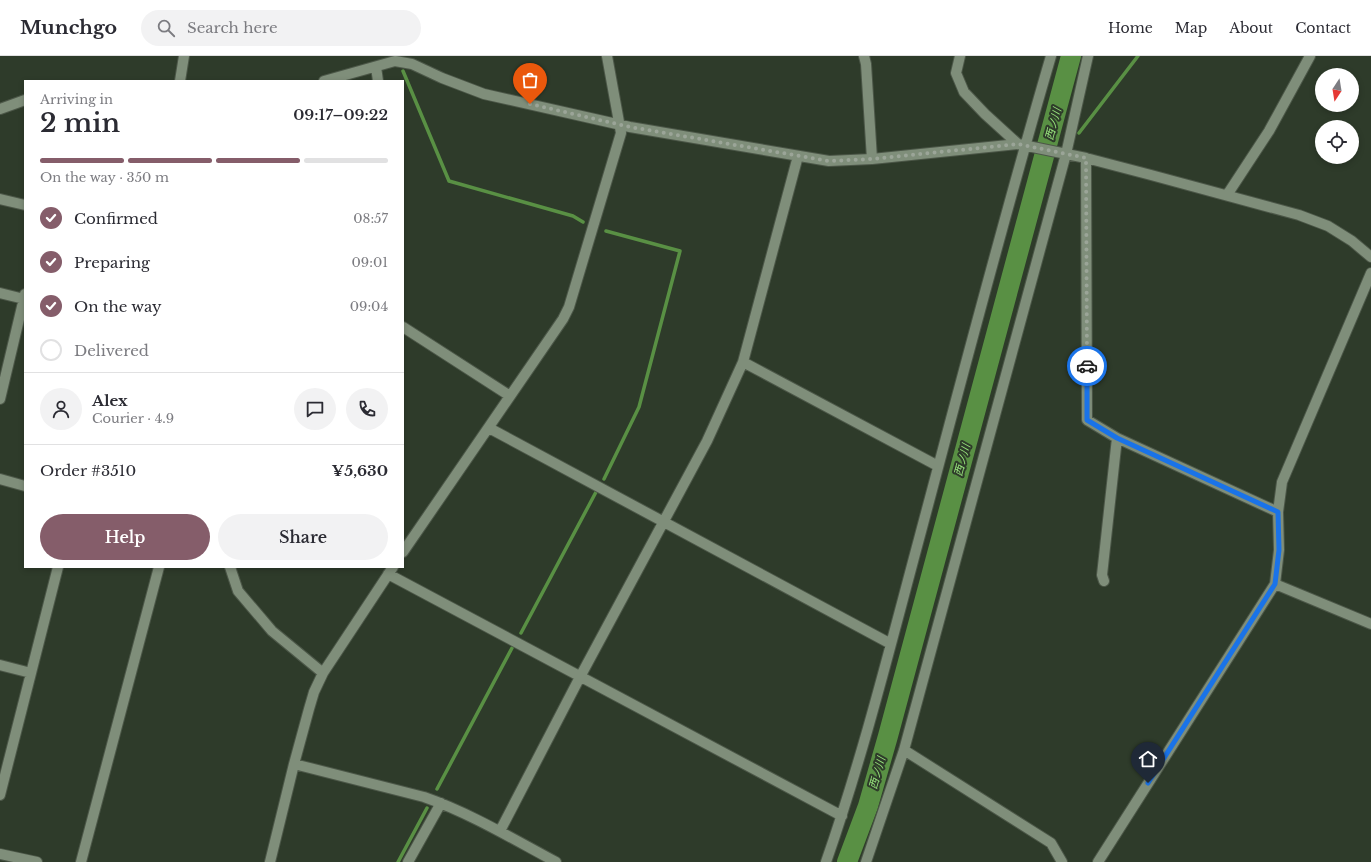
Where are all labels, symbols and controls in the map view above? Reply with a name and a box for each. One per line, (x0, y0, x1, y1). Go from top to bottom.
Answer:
search box (141, 10, 421, 46)
text: Munchgo (20, 16, 117, 39)
icon: search (155, 17, 177, 39)
text: Search here (187, 18, 278, 37)
text: Home (1108, 19, 1153, 37)
text: Map (1175, 19, 1207, 37)
text: About (1229, 19, 1273, 37)
text: Contact (1295, 19, 1351, 37)
pin (513, 63, 547, 104)
north arrow (1315, 68, 1359, 112)
map controls (1315, 68, 1359, 164)
icon: bag (519, 69, 541, 91)
text: Arriving in (40, 91, 113, 108)
text: 09:17–09:22 (293, 105, 388, 124)
water label: 西ノ川 (1042, 105, 1064, 142)
text: 2 min (40, 107, 120, 139)
button: locate (1315, 120, 1359, 164)
text: On the way · 350 m (40, 169, 169, 186)
icon: check (40, 207, 62, 229)
text: Confirmed (74, 209, 158, 228)
text: 08:57 (353, 210, 388, 227)
icon: check (40, 251, 62, 273)
text: Preparing (74, 253, 150, 272)
text: 09:01 (352, 254, 388, 271)
icon: check (40, 295, 62, 317)
text: On the way (74, 297, 162, 316)
text: 09:04 (350, 298, 388, 315)
text: Delivered (74, 341, 149, 360)
courier (1067, 346, 1107, 386)
icon: car (1076, 355, 1098, 377)
button: person (40, 388, 82, 430)
button: chat (294, 388, 336, 430)
button: phone (346, 388, 388, 430)
text: Alex (92, 391, 128, 410)
text: Courier · 4.9 (92, 410, 174, 427)
water label: 西ノ川 (951, 441, 973, 478)
text: Order #3510 (40, 461, 136, 480)
text: ¥5,630 (332, 461, 388, 480)
button: Help (40, 514, 210, 560)
button: Share (218, 514, 388, 560)
pin (1131, 742, 1165, 783)
icon: home (1137, 748, 1159, 770)
water label: 西ノ川 (866, 754, 889, 791)

